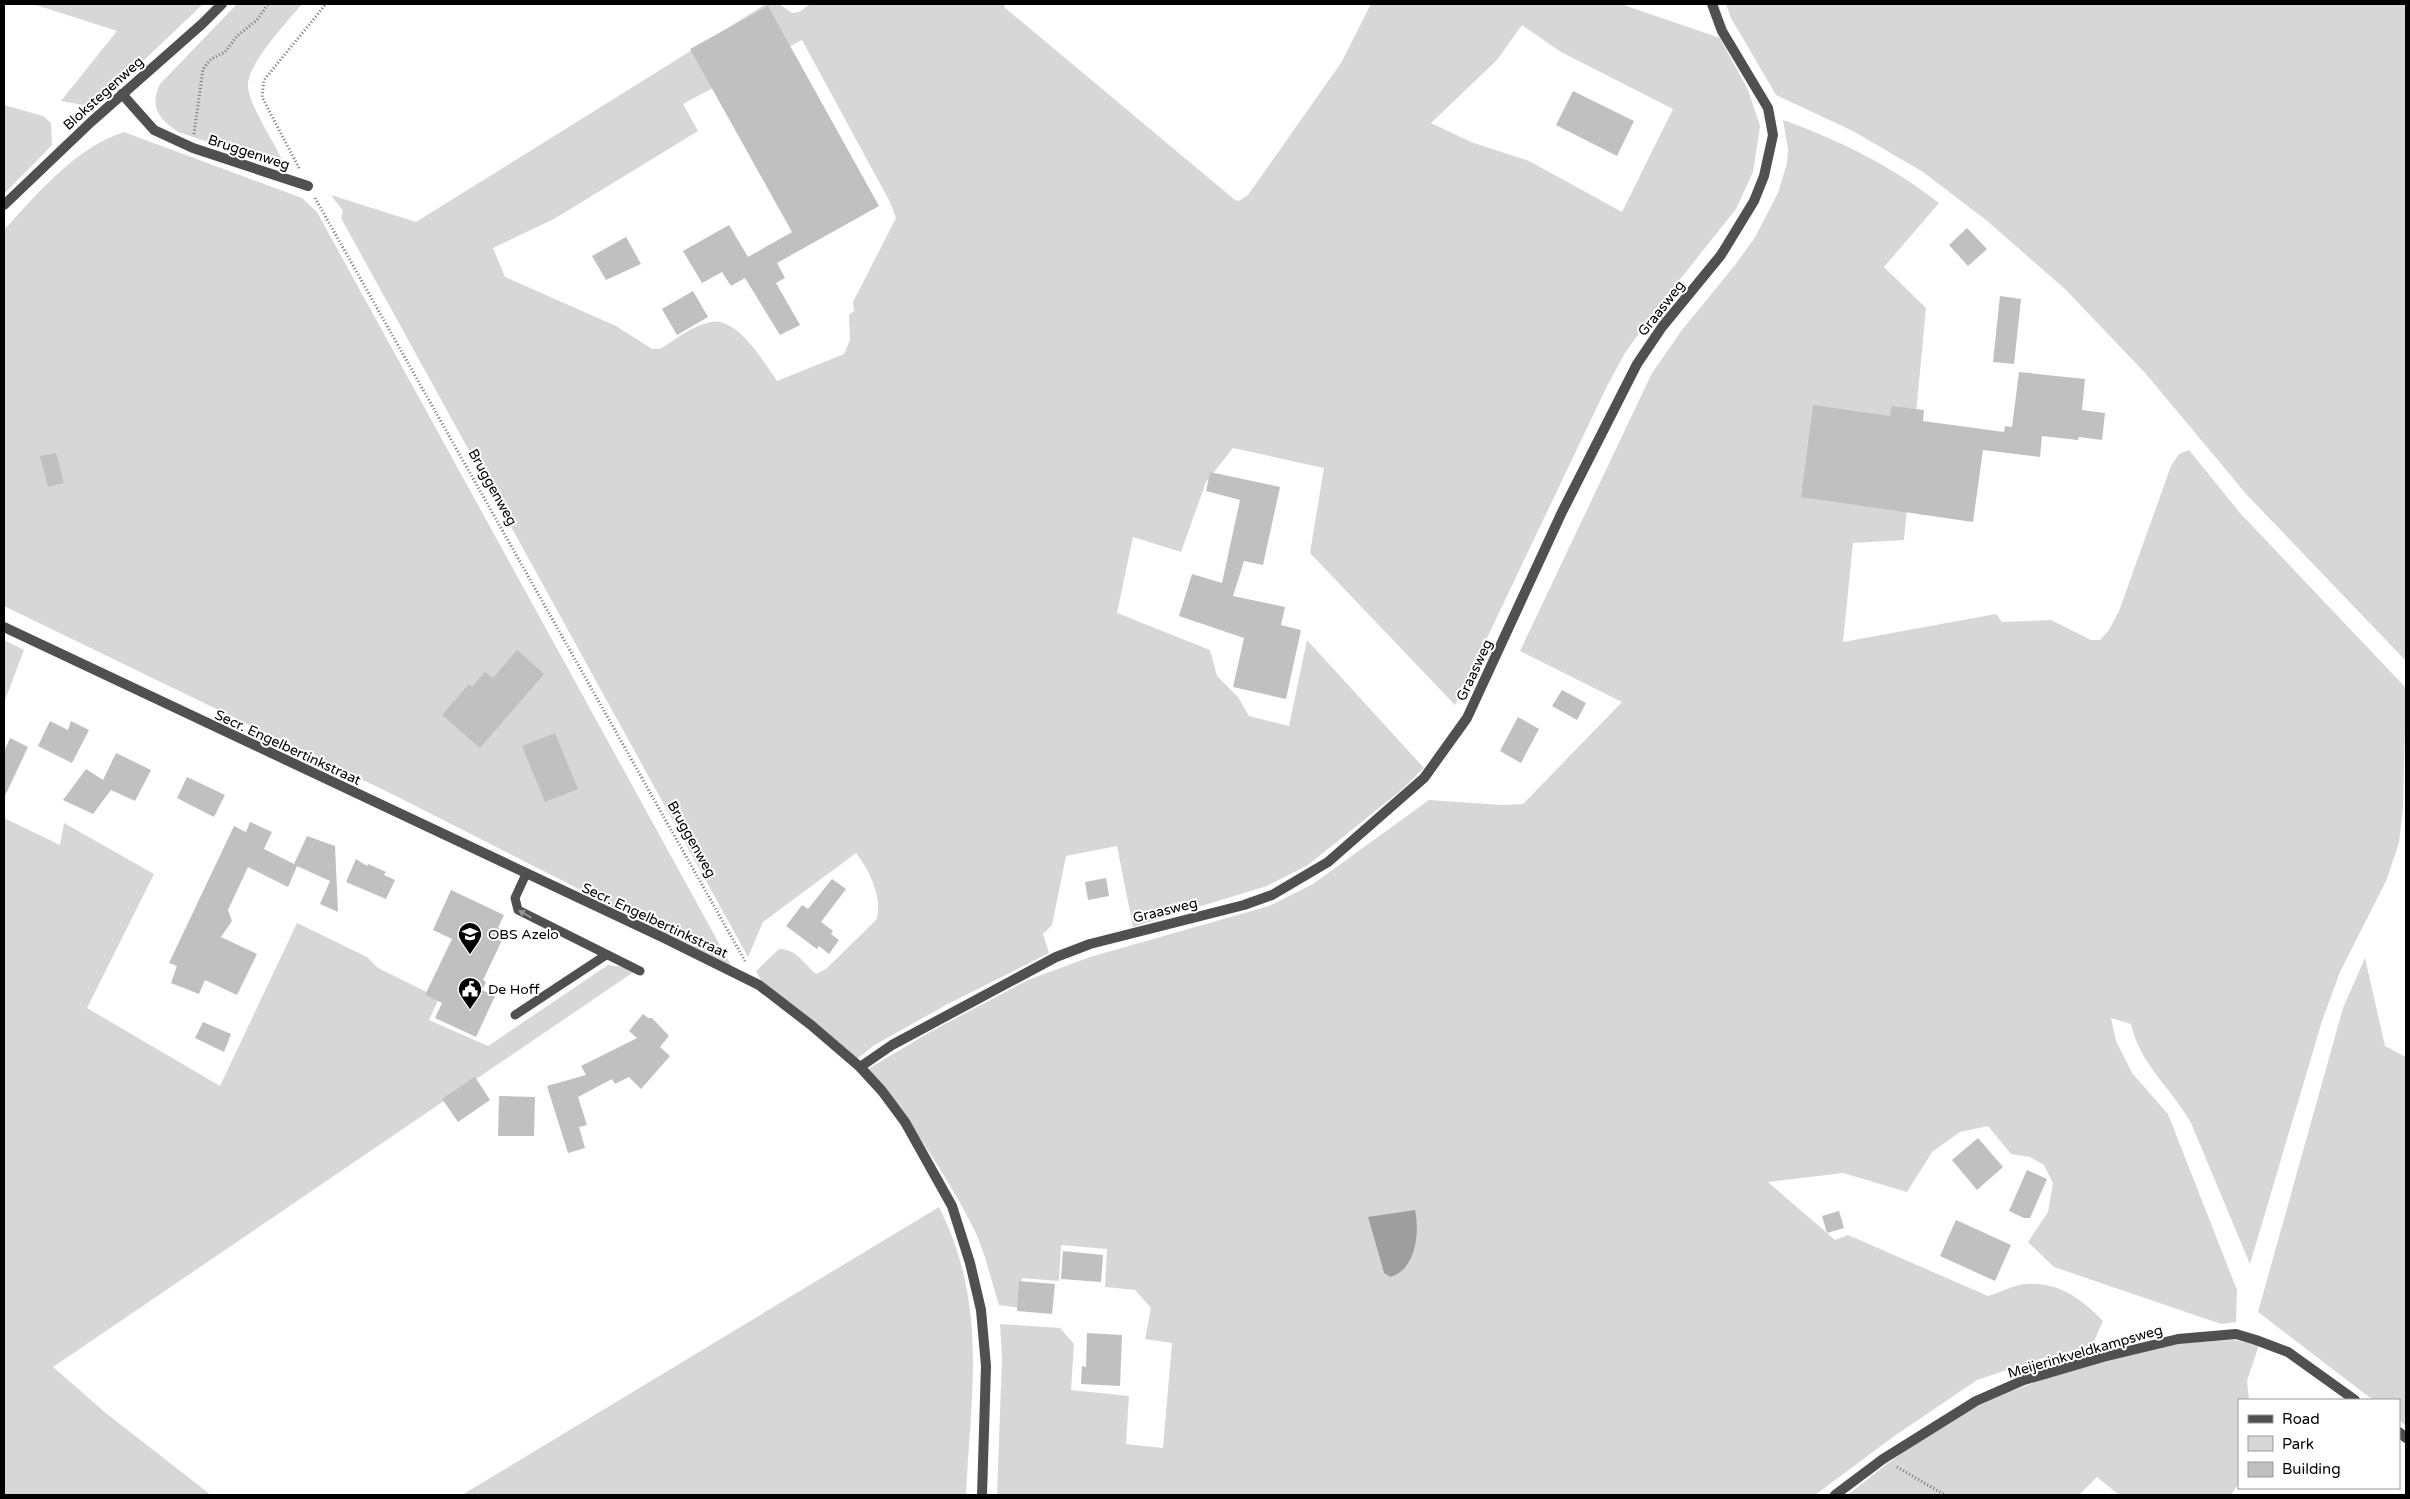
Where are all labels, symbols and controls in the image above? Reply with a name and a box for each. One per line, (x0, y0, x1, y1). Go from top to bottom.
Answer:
street label: Blokstegenweg (60, 53, 147, 134)
street label: Bruggenweg (206, 131, 292, 174)
street label: Graasweg (1634, 277, 1688, 340)
street label: Bruggenweg (464, 446, 521, 529)
street label: Graasweg (1453, 637, 1496, 704)
street label: Secr. Engelbertinkstraat (212, 706, 364, 789)
street label: Bruggenweg (663, 798, 720, 881)
street label: Secr. Engelbertinkstraat (579, 879, 731, 962)
street label: Graasweg (1131, 894, 1199, 927)
one-way arrow (518, 910, 533, 918)
school or university icon: OBS Azelo (457, 921, 483, 955)
place label: OBS Azelo (488, 926, 559, 943)
public building icon: De Hoff (457, 976, 483, 1010)
place label: De Hoff (488, 981, 540, 998)
street label: Meijerinkveldkampsweg (2006, 1321, 2165, 1382)
legend (2238, 1399, 2400, 1489)
text: Road (2282, 1410, 2320, 1428)
text: Park (2282, 1435, 2314, 1453)
text: Building (2282, 1460, 2341, 1478)

